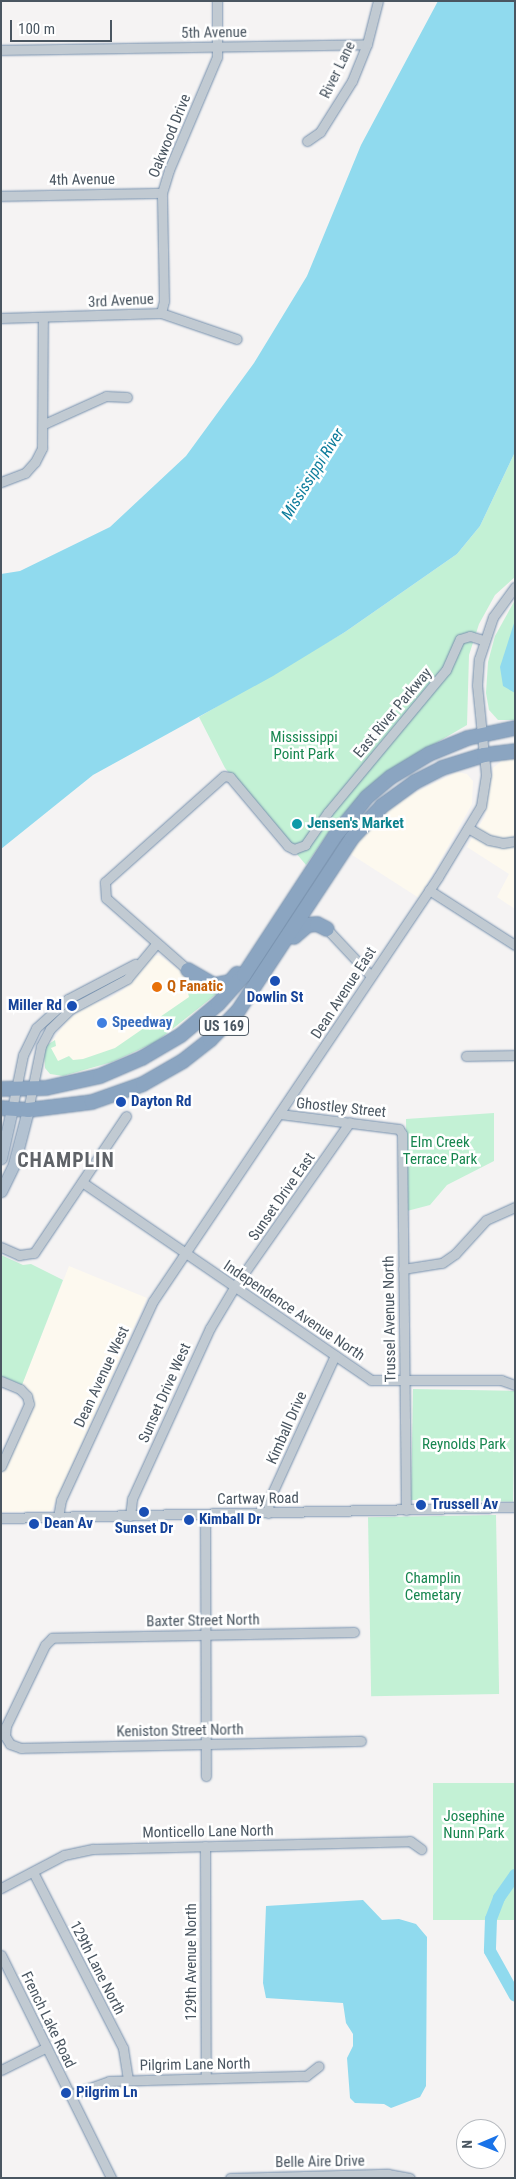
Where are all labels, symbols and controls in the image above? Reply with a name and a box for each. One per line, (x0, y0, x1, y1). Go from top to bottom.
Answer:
scale bar (12, 10, 115, 42)
text: 100 m (18, 20, 55, 38)
street label: 5th Avenue (181, 23, 247, 43)
street label: River Lane (316, 38, 360, 102)
street label: Oakwood Drive (145, 92, 195, 180)
street label: 4th Avenue (49, 170, 115, 190)
street label: 3rd Avenue (88, 290, 154, 312)
water label: Mississippi River (277, 425, 349, 523)
street label: East River Parkway (350, 664, 436, 762)
park label: Mississippi Point Park (270, 728, 338, 763)
place label: Jensen's Market (307, 815, 404, 833)
marker: Jensen's Market (291, 818, 303, 830)
street label: Dean Avenue East (308, 944, 380, 1042)
marker: Dowlin St (269, 975, 281, 987)
place label: Q Fanatic (167, 978, 223, 996)
marker: Q Fanatic (151, 981, 163, 993)
place label: Dowlin St (247, 989, 303, 1007)
place label: Miller Rd (8, 997, 62, 1015)
marker: Miller Rd (66, 1000, 78, 1012)
place label: Speedway (112, 1014, 172, 1032)
road number: US 169 (199, 1014, 249, 1038)
marker: Speedway (96, 1017, 108, 1029)
place label: Dayton Rd (131, 1093, 192, 1111)
street label: Ghostley Street (295, 1094, 387, 1122)
marker: Dayton Rd (115, 1096, 127, 1108)
park label: Elm Creek Terrace Park (403, 1133, 477, 1168)
district label: CHAMPLIN (16, 1148, 116, 1172)
street label: Sunset Drive East (245, 1150, 319, 1244)
street label: Trussel Avenue North (380, 1255, 400, 1383)
street label: Independence Avenue North (220, 1257, 368, 1365)
street label: Dean Avenue West (71, 1324, 133, 1430)
street label: Sunset Drive West (135, 1340, 195, 1446)
street label: Kimball Drive (263, 1389, 311, 1467)
park label: Reynolds Park (422, 1436, 506, 1454)
street label: Cartway Road (217, 1489, 299, 1509)
place label: Trussell Av (431, 1496, 498, 1514)
marker: Trussell Av (415, 1499, 427, 1511)
marker: Sunset Dr (138, 1506, 150, 1518)
place label: Kimball Dr (199, 1511, 261, 1529)
marker: Kimball Dr (183, 1514, 195, 1526)
place label: Dean Av (44, 1515, 93, 1533)
marker: Dean Av (28, 1518, 40, 1530)
place label: Sunset Dr (115, 1520, 173, 1538)
park label: Champlin Cemetary (405, 1569, 461, 1604)
street label: Baxter Street North (146, 1611, 260, 1631)
street label: Keniston Street North (116, 1721, 244, 1741)
park label: Josephine Nunn Park (443, 1807, 505, 1842)
street label: Monticello Lane North (142, 1822, 274, 1842)
street label: 129th Avenue North (183, 1903, 201, 2021)
street label: 129th Lane North (66, 1918, 128, 2018)
street label: French Lake Road (17, 1969, 79, 2071)
street label: Pilgrim Lane North (139, 2055, 251, 2075)
place label: Pilgrim Ln (76, 2084, 138, 2102)
marker: Pilgrim Ln (60, 2087, 72, 2099)
north arrow (456, 2119, 506, 2169)
text: N (459, 2140, 475, 2149)
street label: Belle Aire Drive (275, 2152, 365, 2172)

